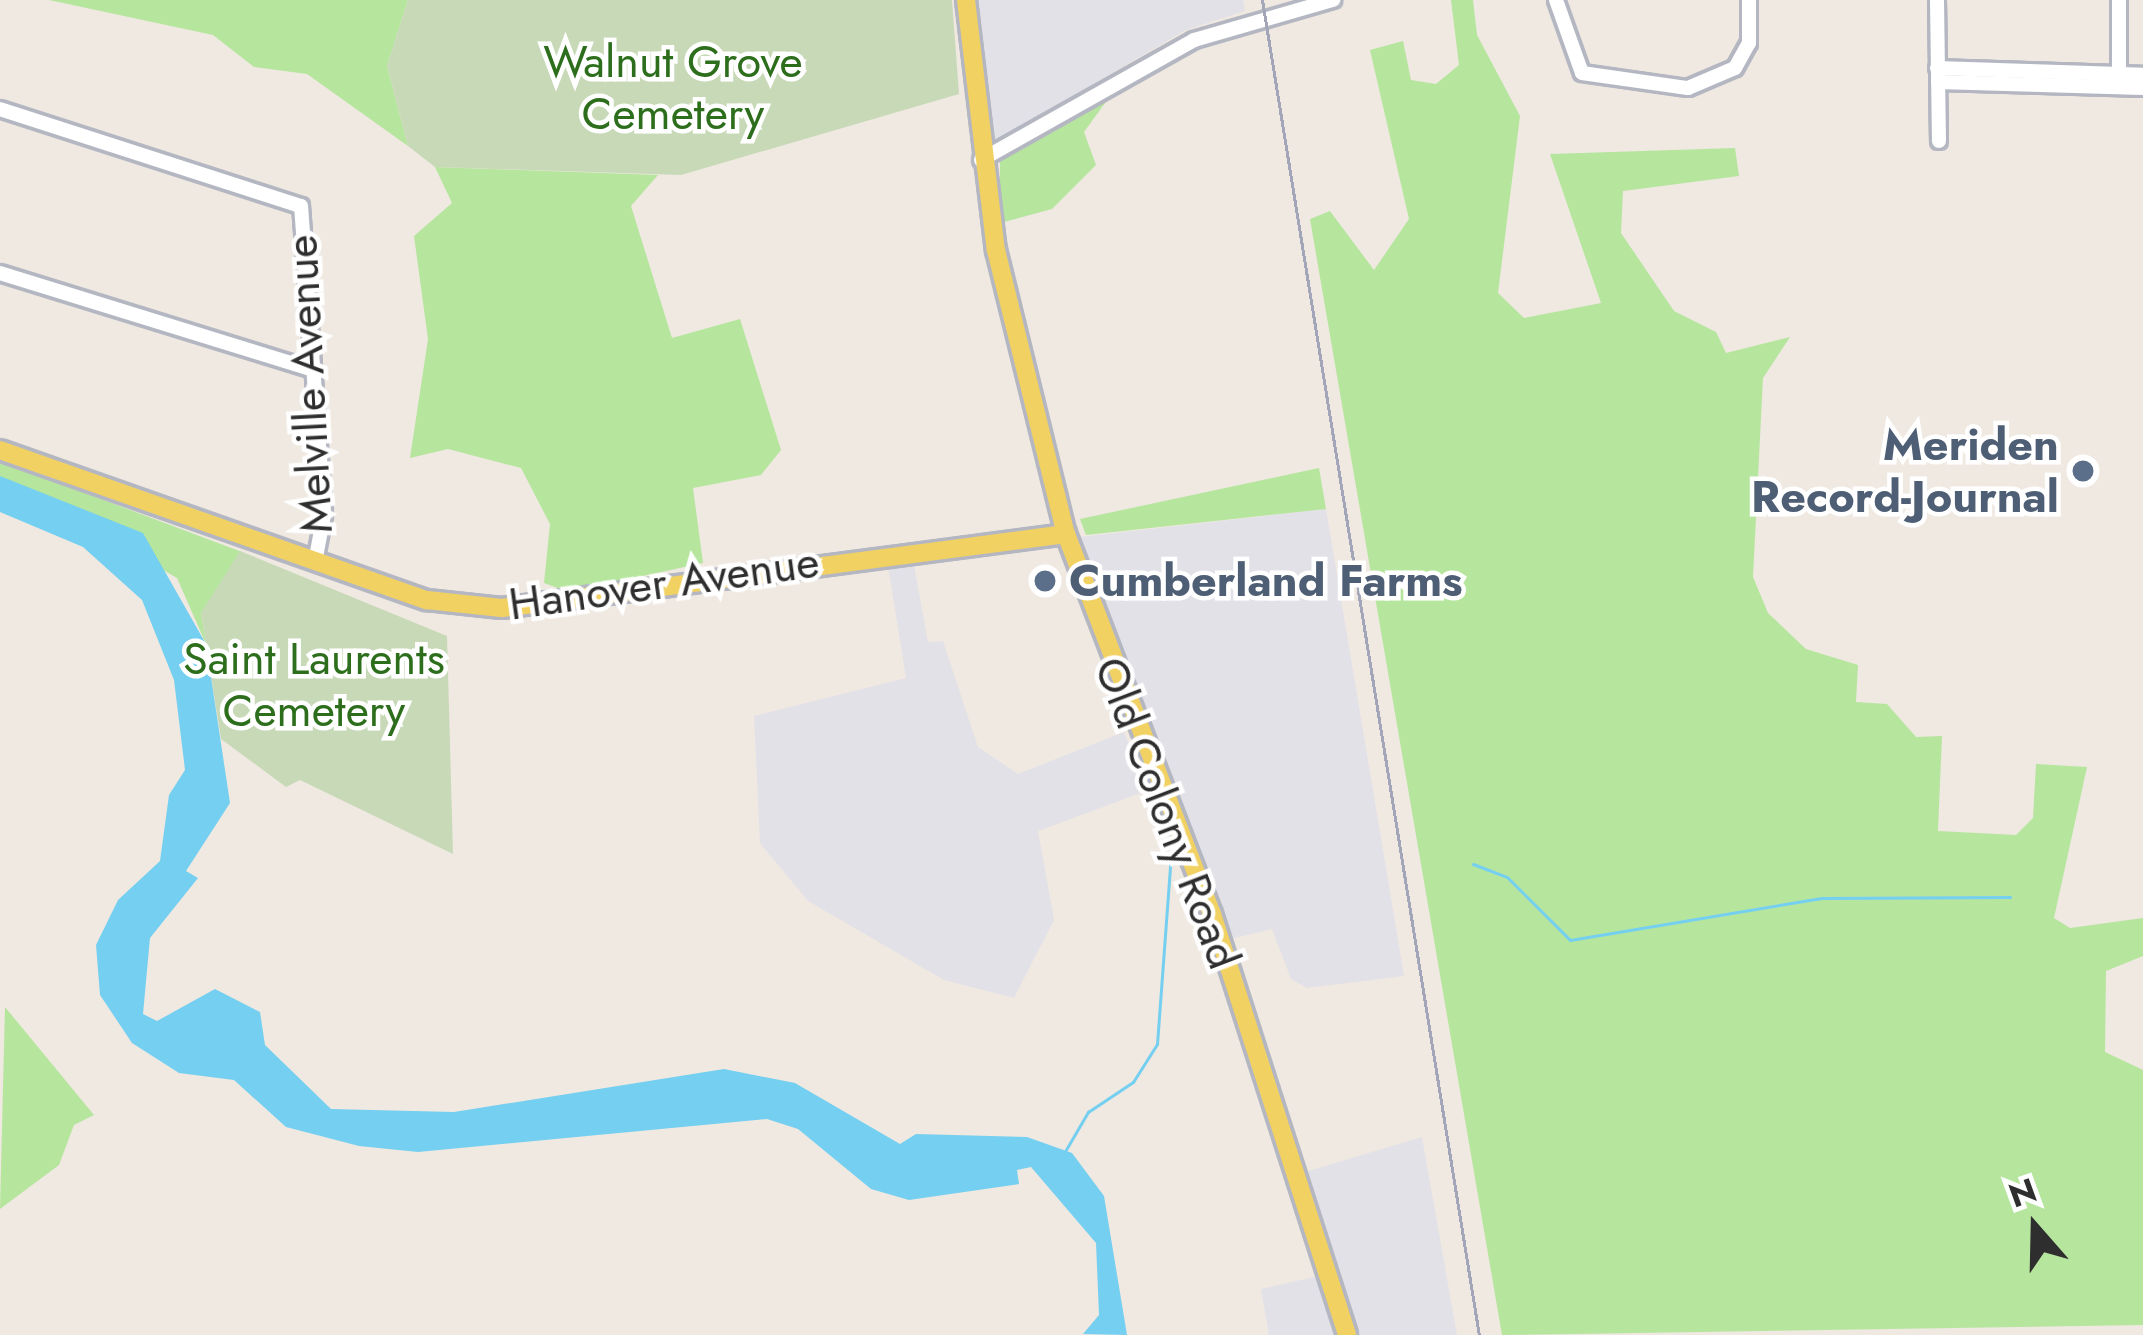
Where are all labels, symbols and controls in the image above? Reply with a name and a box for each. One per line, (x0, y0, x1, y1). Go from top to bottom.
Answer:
park label: Walnut Grove Cemetery (543, 35, 803, 141)
street label: Melville Avenue (274, 233, 344, 535)
place label: Meriden Record-Journal (1751, 418, 2059, 524)
marker: Meriden Record-Journal (2070, 458, 2096, 484)
street label: Hanover Avenue (505, 534, 823, 632)
place label: Cumberland Farms (1069, 554, 1463, 608)
marker: Cumberland Farms (1032, 568, 1058, 594)
park label: Saint Laurents Cemetery (183, 632, 445, 738)
street label: Old Colony Road (1083, 650, 1251, 976)
text: N (2002, 1166, 2043, 1219)
north arrow (1975, 1167, 2095, 1287)

